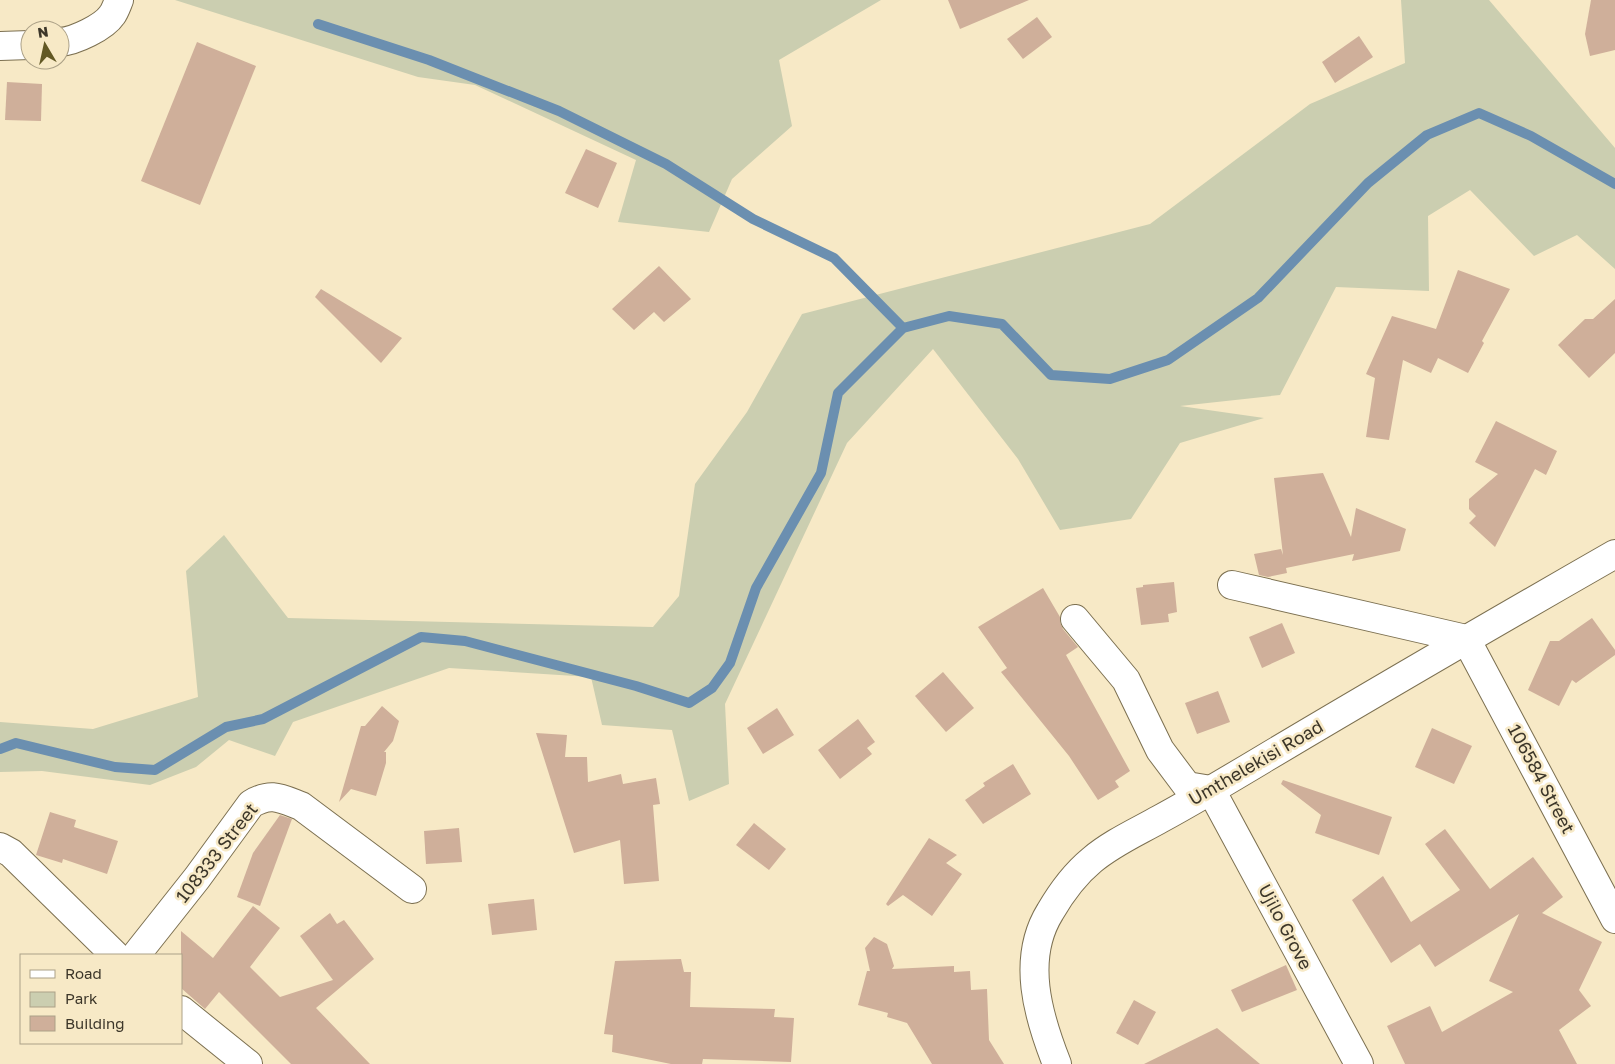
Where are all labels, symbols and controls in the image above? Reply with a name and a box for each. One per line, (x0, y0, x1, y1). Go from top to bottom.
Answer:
north arrow (20, 20, 70, 70)
text: N (36, 22, 49, 41)
street label: Umthelekisi Road (1184, 715, 1327, 810)
street label: 106584 Street (1504, 720, 1580, 837)
street label: 108333 Street (171, 798, 262, 907)
street label: Ujilo Grove (1254, 880, 1318, 973)
legend (20, 954, 182, 1044)
text: Road (65, 964, 102, 982)
text: Park (65, 989, 98, 1007)
text: Building (65, 1014, 125, 1032)

